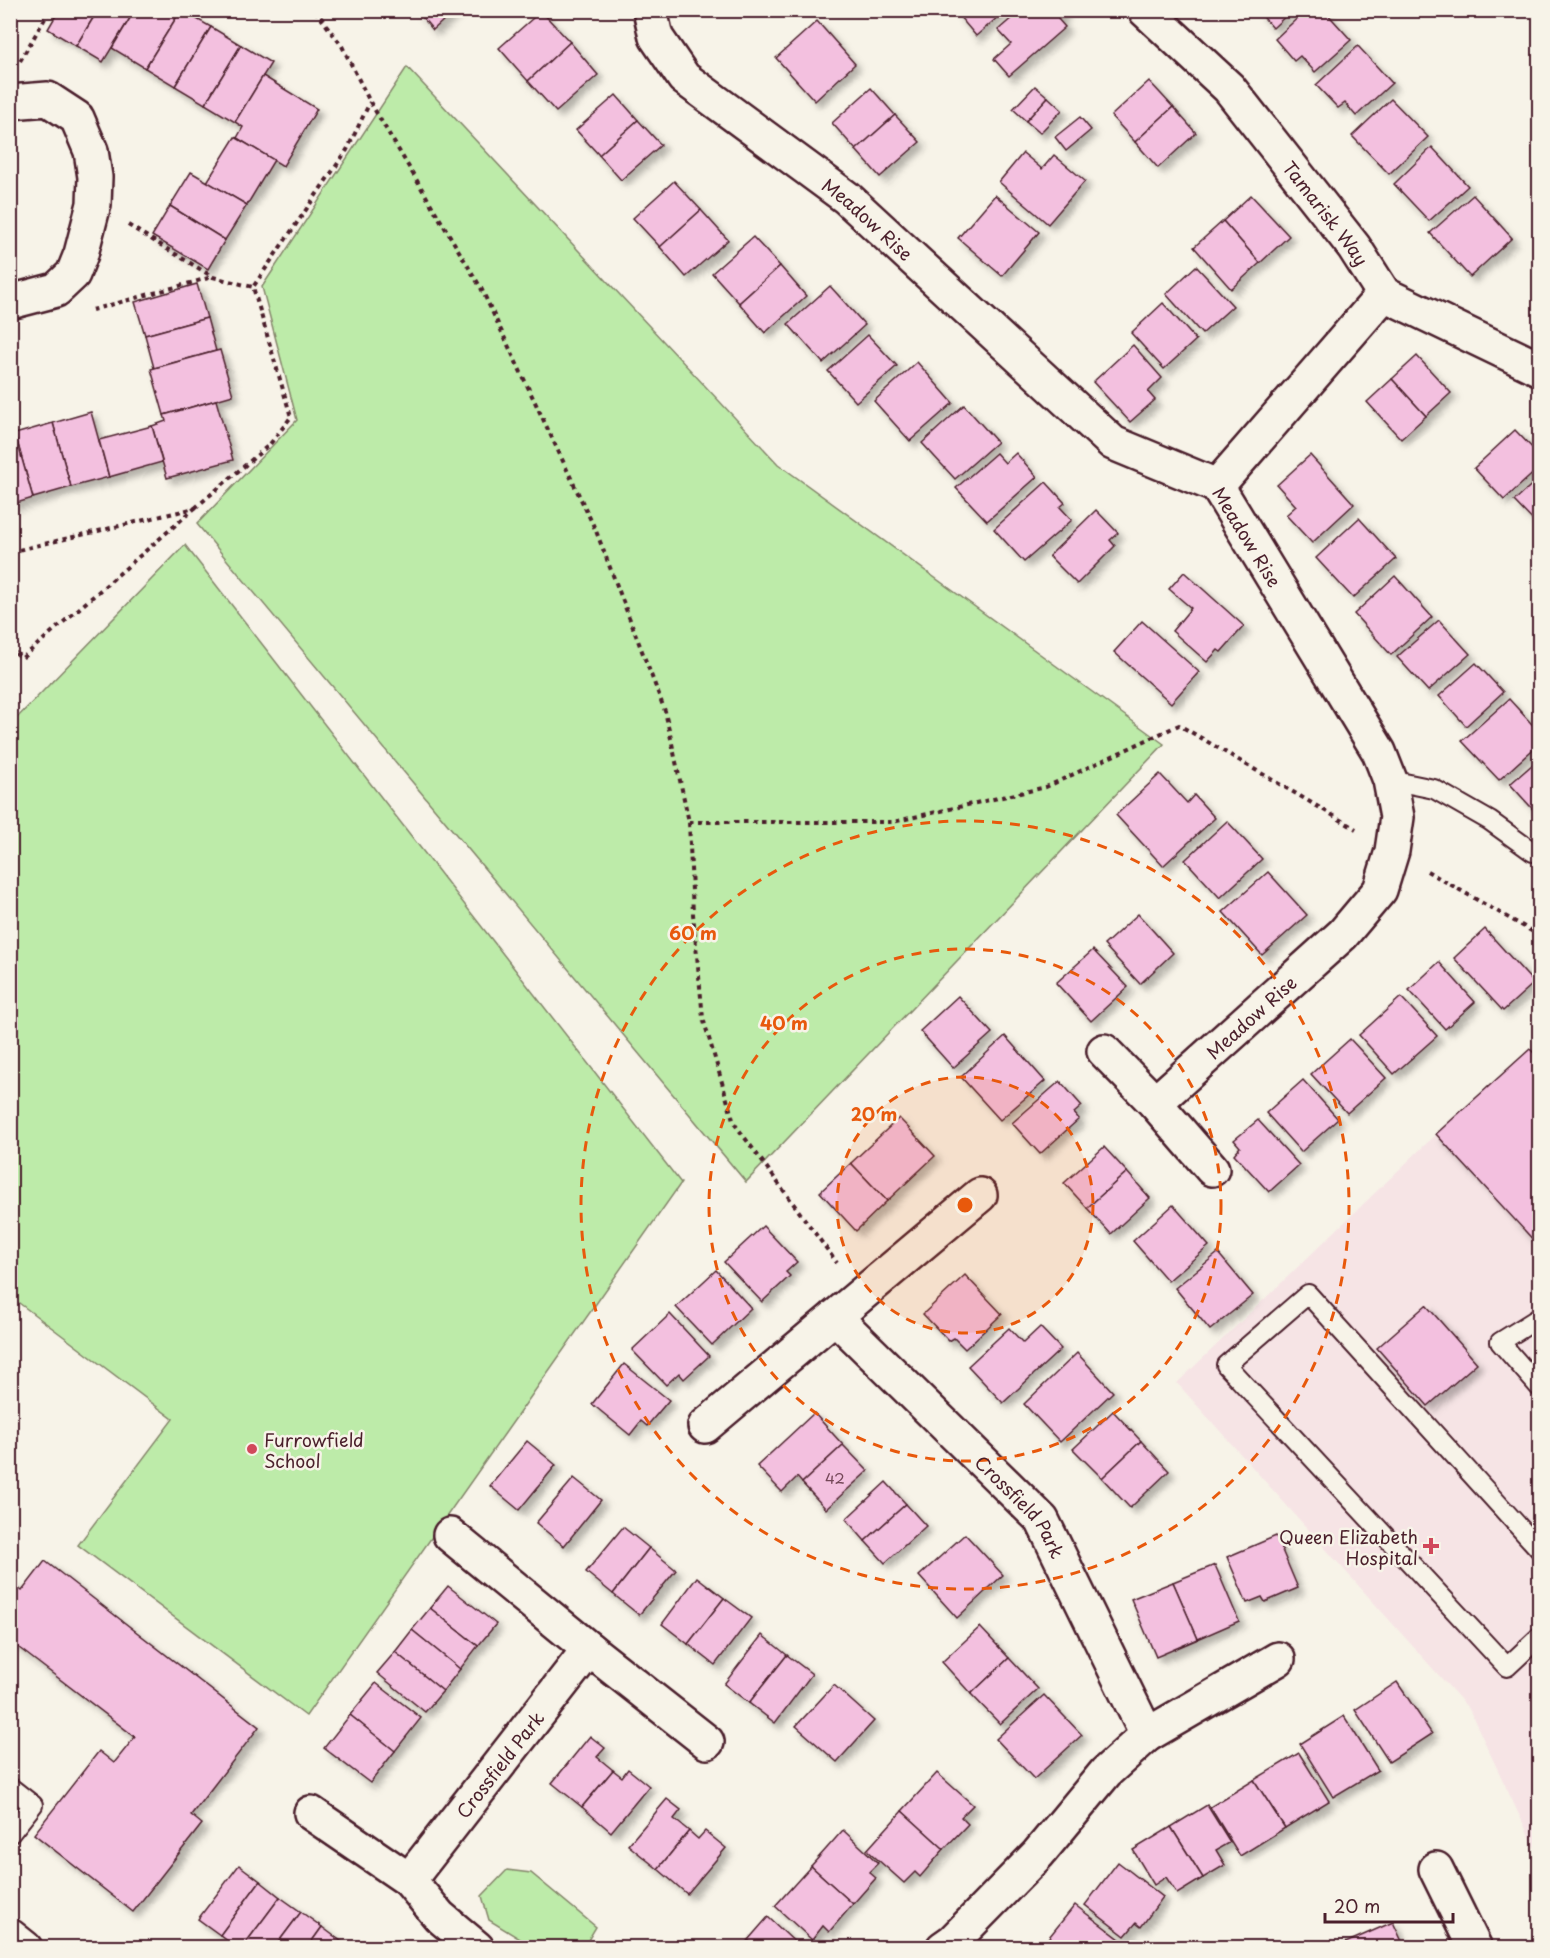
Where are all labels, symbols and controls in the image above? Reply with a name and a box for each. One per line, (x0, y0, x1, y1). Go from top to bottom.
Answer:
street label: Tamarisk Way (1277, 154, 1376, 271)
street label: Meadow Rise (817, 171, 919, 266)
street label: Meadow Rise (1207, 481, 1289, 592)
text: 60 m (669, 919, 717, 946)
street label: Meadow Rise (1200, 969, 1302, 1065)
text: 40 m (760, 1009, 808, 1036)
text: 20 m (851, 1100, 897, 1127)
centre of rings (955, 1195, 975, 1215)
place label: Furrowfield School (264, 1426, 364, 1474)
marker: Furrowfield School (245, 1442, 259, 1456)
street label: Crossfield Park (969, 1448, 1072, 1563)
house number: 42 (825, 1466, 845, 1489)
place label: Queen Elizabeth Hospital (1279, 1523, 1418, 1571)
marker: Queen Elizabeth Hospital (1422, 1537, 1440, 1555)
street label: Crossfield Park (449, 1705, 550, 1823)
scale bar (1325, 1886, 1452, 1924)
text: 20 m (1334, 1892, 1380, 1919)

